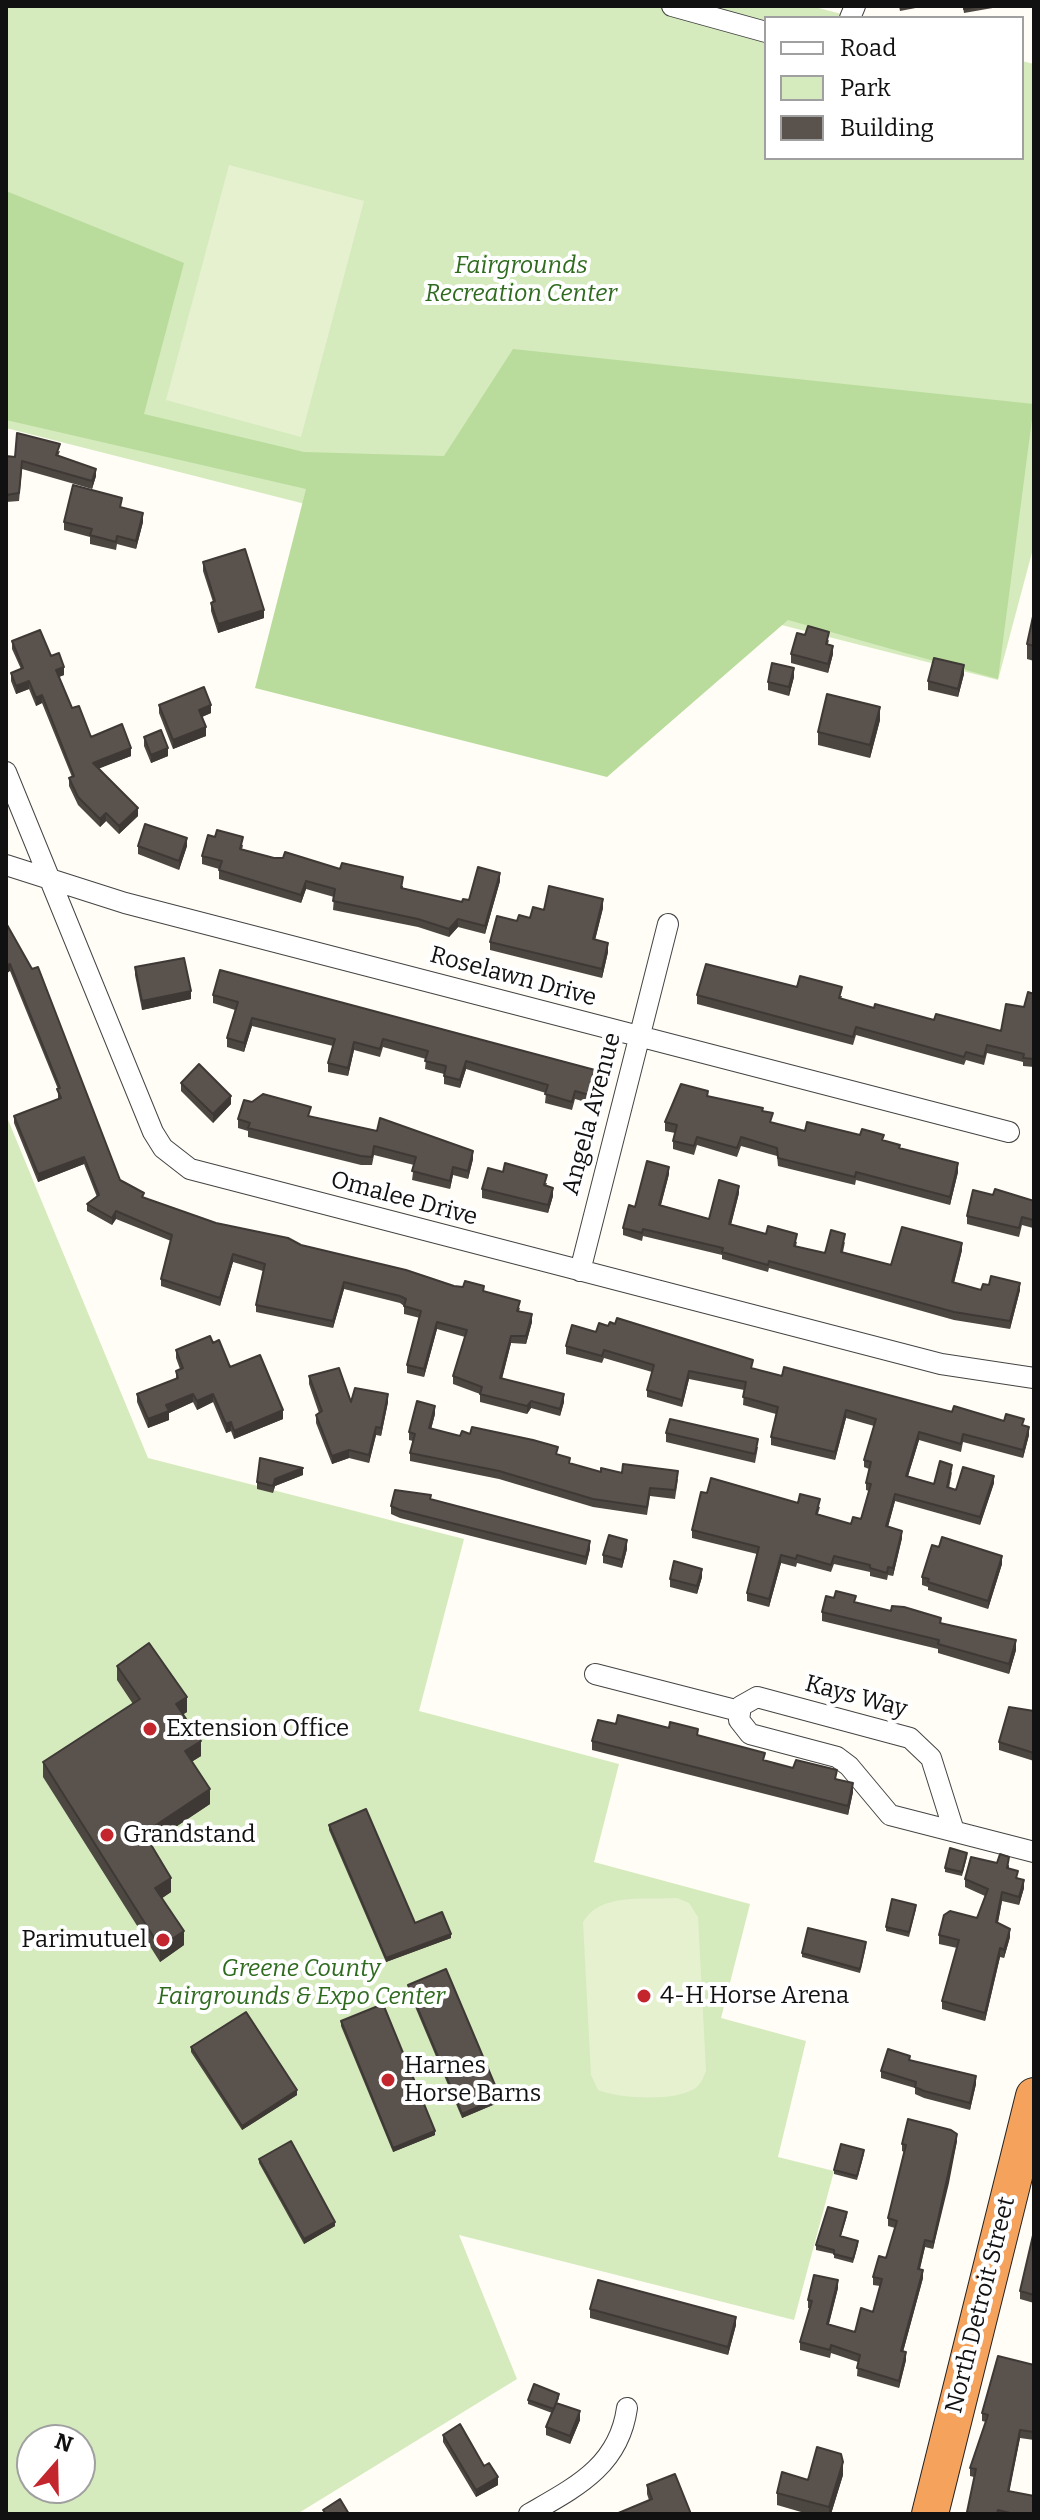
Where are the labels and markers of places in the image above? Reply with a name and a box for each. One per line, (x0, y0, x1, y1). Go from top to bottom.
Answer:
place label: Extension Office (166, 1715, 349, 1743)
marker: Extension Office (141, 1720, 159, 1738)
place label: Grandstand (123, 1821, 256, 1849)
marker: Grandstand (98, 1826, 116, 1844)
place label: Parimutuel (21, 1926, 147, 1954)
marker: Parimutuel (154, 1931, 172, 1949)
place label: 4-H Horse Arena (660, 1982, 849, 2010)
marker: 4-H Horse Arena (635, 1987, 653, 2005)
place label: Harnes Horse Barns (404, 2052, 541, 2108)
marker: Harnes Horse Barns (379, 2071, 397, 2089)

